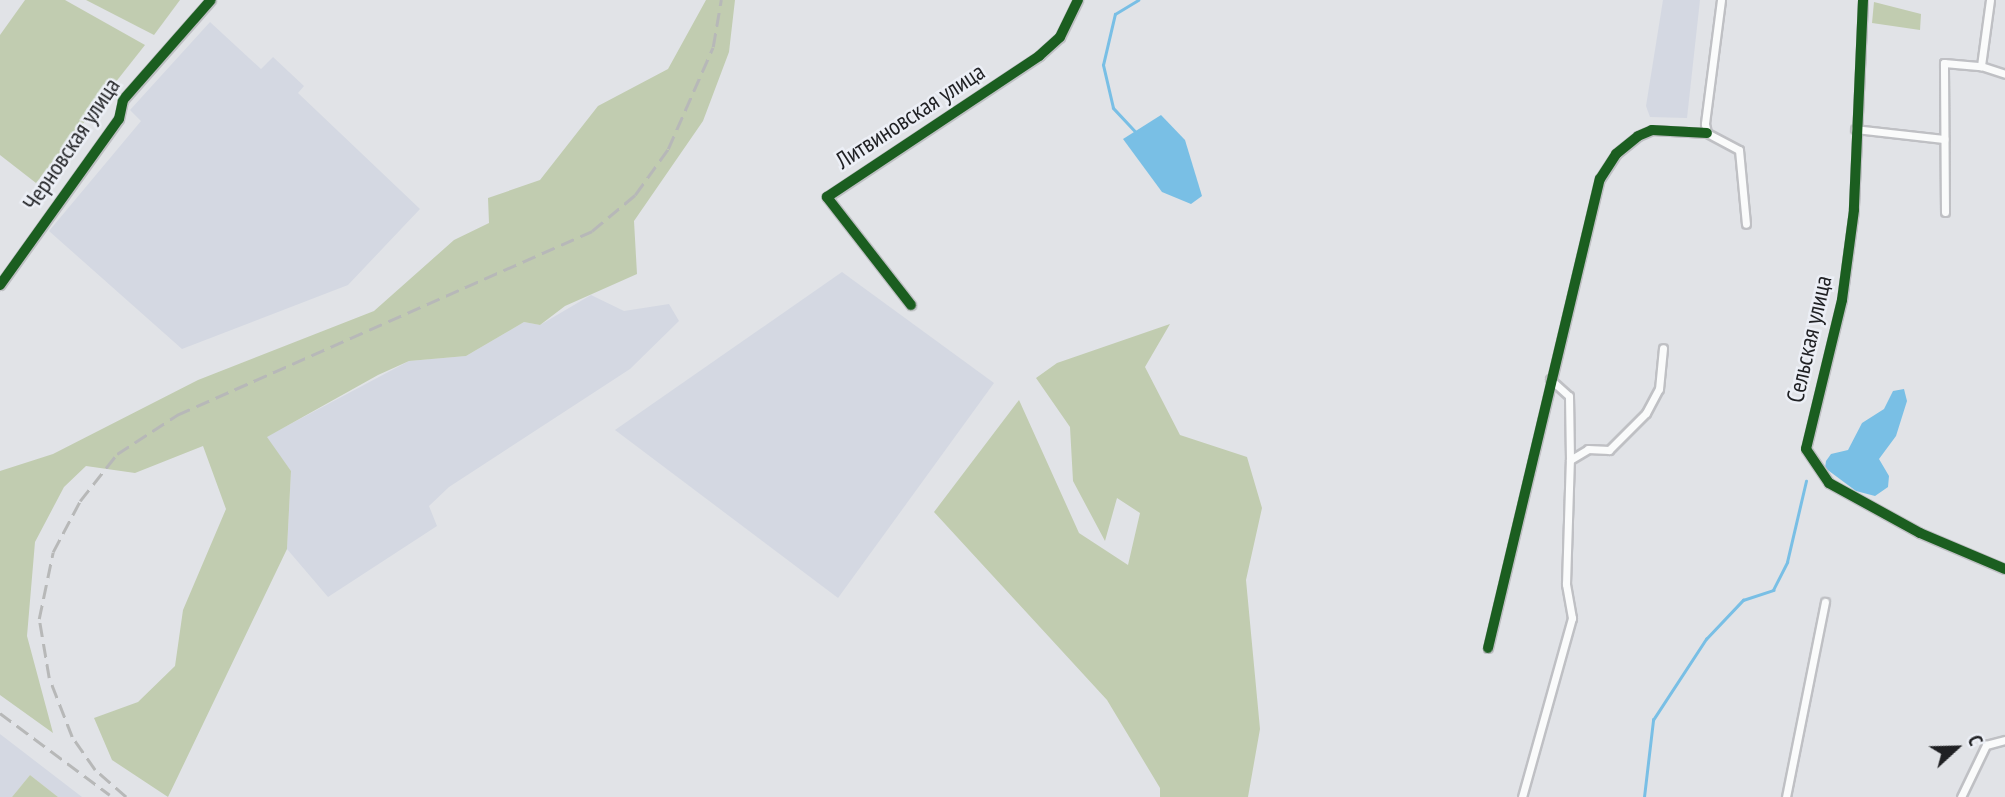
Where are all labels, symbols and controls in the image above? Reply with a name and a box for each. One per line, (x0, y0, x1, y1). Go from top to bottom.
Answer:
street label: Литвиновская улица (830, 57, 990, 175)
street label: Черновская улица (16, 72, 126, 216)
street label: Сельская улица (1780, 273, 1838, 405)
north arrow (1921, 713, 1991, 783)
text: С (1963, 732, 1988, 749)

